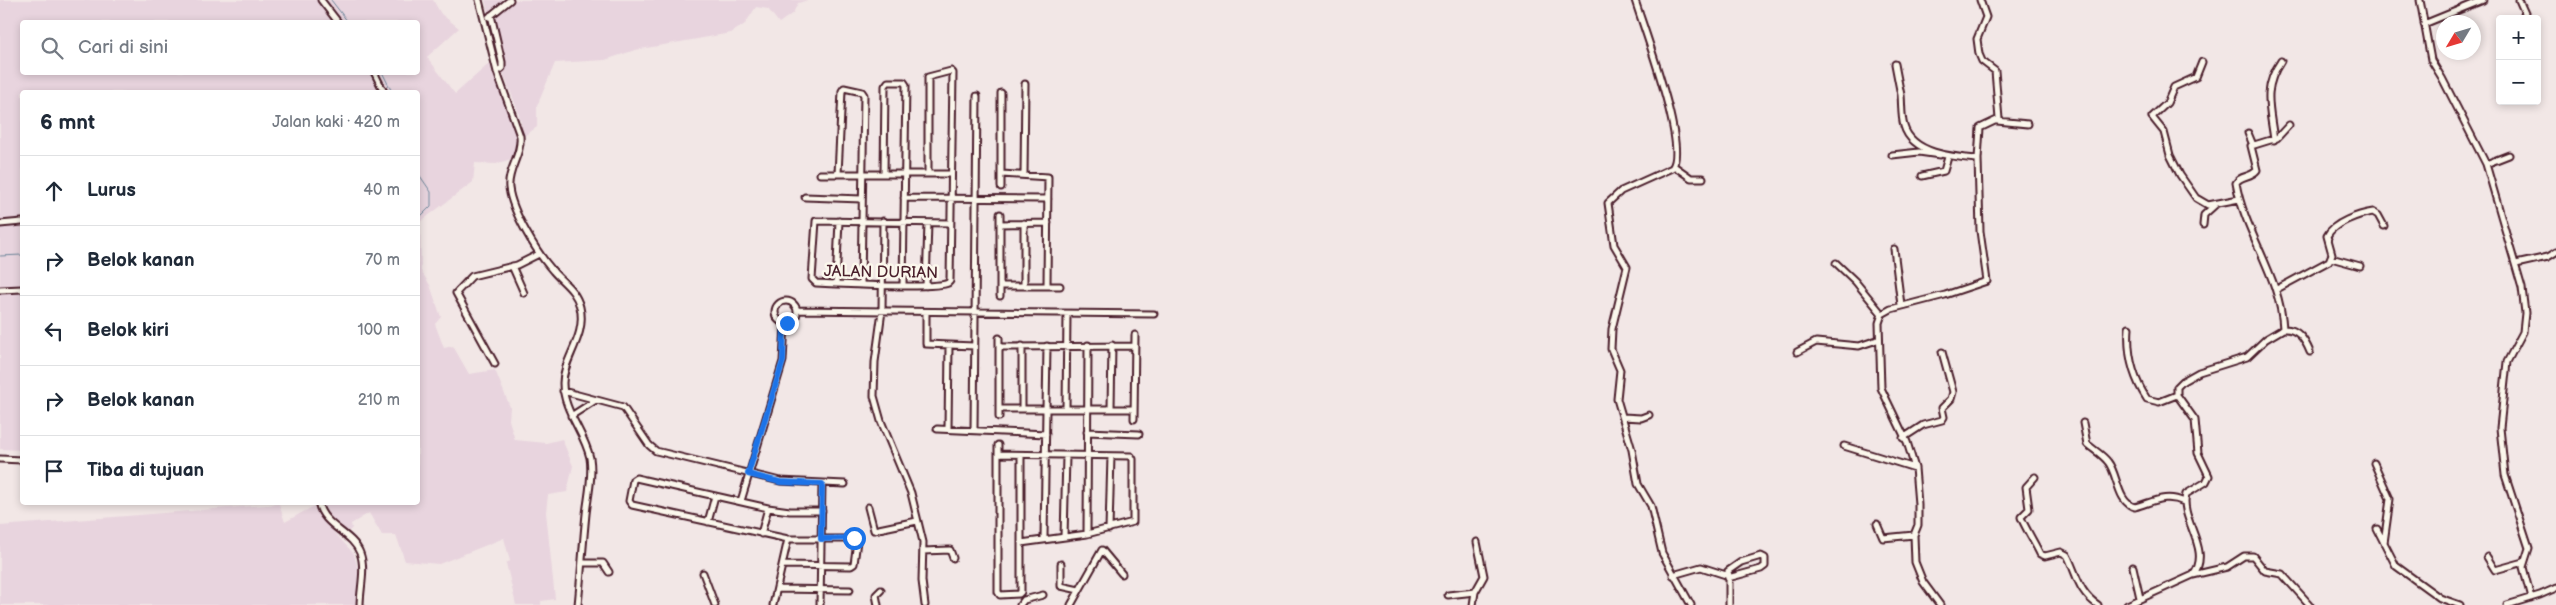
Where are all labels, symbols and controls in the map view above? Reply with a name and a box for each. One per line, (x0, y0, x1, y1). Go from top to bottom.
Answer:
north arrow (2436, 15, 2481, 60)
map controls (2496, 15, 2541, 105)
button: + (2496, 15, 2541, 60)
search box (20, 20, 420, 75)
icon: search (38, 34, 66, 62)
text: Cari di sini (78, 36, 168, 59)
button: − (2496, 60, 2541, 105)
text: 6 mnt (40, 110, 95, 135)
text: Jalan kaki · 420 m (272, 113, 400, 132)
icon: ahead (40, 177, 68, 205)
text: Lurus (87, 179, 136, 202)
text: 40 m (363, 181, 400, 200)
icon: right (40, 247, 68, 275)
text: Belok kanan (87, 249, 195, 272)
text: 70 m (365, 251, 400, 270)
street label: JALAN DURIAN (824, 262, 938, 283)
route end (776, 312, 799, 335)
icon: left (40, 317, 68, 345)
text: Belok kiri (87, 319, 169, 342)
text: 100 m (357, 321, 400, 340)
icon: right (40, 387, 68, 415)
text: Belok kanan (87, 389, 195, 412)
text: 210 m (358, 391, 400, 410)
icon: arrive (40, 457, 68, 485)
text: Tiba di tujuan (87, 459, 204, 482)
route start (843, 527, 866, 550)

